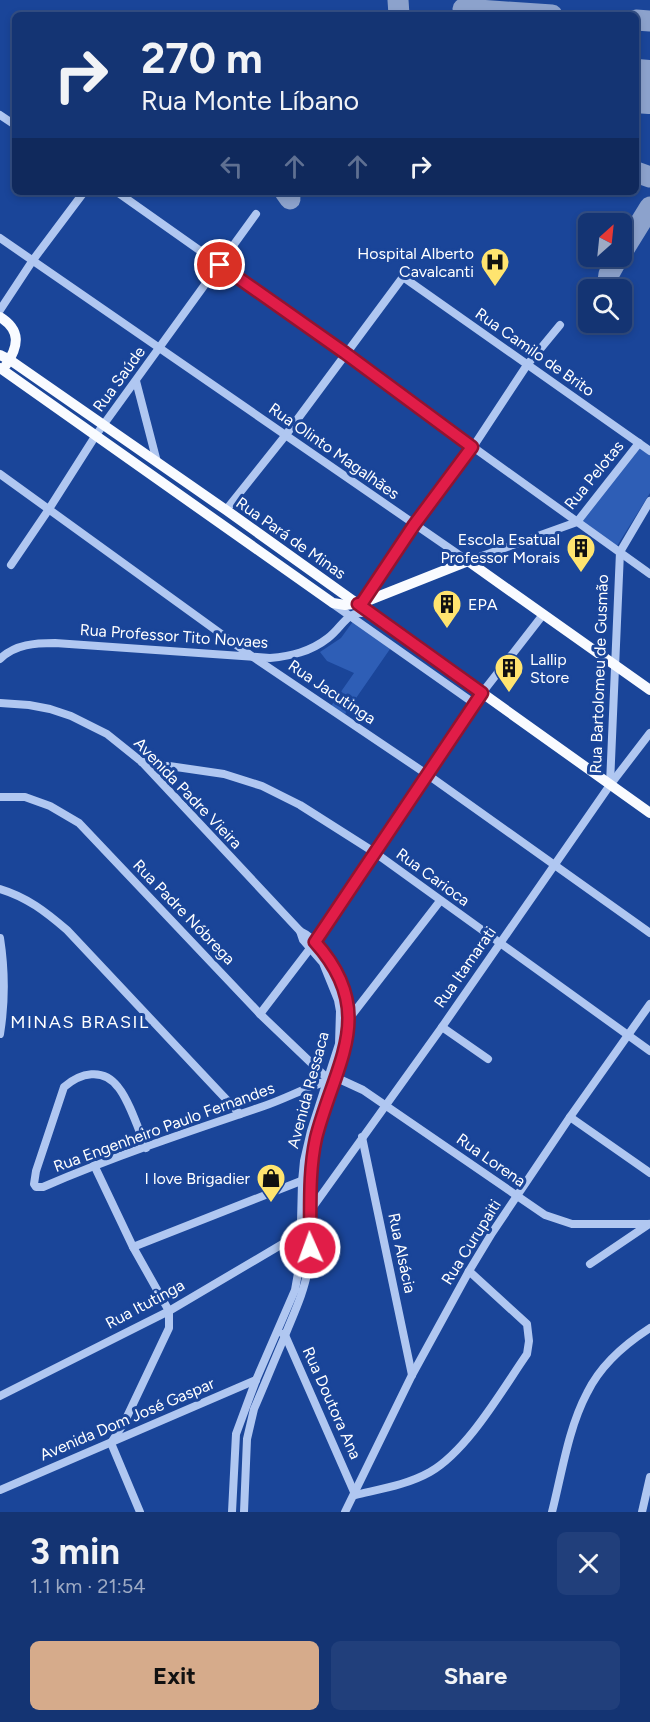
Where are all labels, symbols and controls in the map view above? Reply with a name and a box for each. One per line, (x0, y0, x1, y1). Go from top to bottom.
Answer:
text: 270 m (141, 33, 263, 84)
icon: right (42, 36, 120, 114)
text: Rua Monte Líbano (141, 84, 359, 117)
icon: left (215, 150, 248, 183)
icon: ahead (278, 150, 311, 183)
icon: ahead (341, 150, 374, 183)
icon: right (404, 150, 437, 183)
north arrow (578, 213, 632, 267)
map controls (578, 213, 632, 333)
pin (194, 239, 245, 290)
place label: Hospital Alberto Cavalcanti (357, 244, 474, 281)
hospital icon: Hospital Alberto Cavalcanti (479, 246, 511, 288)
icon: arrive (203, 248, 236, 281)
button: search (578, 279, 632, 333)
street label: Rua Camilo de Brito (472, 304, 598, 400)
street label: Rua Saúde (89, 342, 149, 415)
street label: Rua Olinto Magalhães (265, 399, 403, 503)
street label: Rua Pelotas (560, 437, 628, 513)
street label: Rua Pará de Minas (232, 493, 350, 583)
place label: Escola Esatual Professor Morais (440, 530, 560, 567)
building icon: Escola Esatual Professor Morais (565, 532, 597, 574)
street label: Rua Bartolomeu de Gusmão (586, 574, 612, 774)
building icon: EPA (431, 588, 463, 630)
place label: EPA (468, 595, 498, 614)
street label: Rua Professor Tito Novaes (79, 620, 269, 652)
place label: Lallip Store (530, 650, 570, 687)
building icon: Lallip Store (493, 652, 525, 694)
street label: Rua Jacutinga (285, 656, 379, 728)
street label: Avenida Padre Vieira (130, 733, 246, 853)
street label: Rua Carioca (393, 844, 473, 910)
street label: Rua Padre Nóbrega (129, 856, 239, 968)
street label: Rua Itamarati (430, 923, 500, 1011)
district label: MINAS BRASIL (10, 1011, 150, 1033)
street label: Avenida Ressaca (283, 1029, 333, 1151)
street label: Rua Engenheiro Paulo Fernandes (51, 1078, 277, 1176)
street label: Rua Lorena (453, 1129, 529, 1191)
shop icon: I love Brigadier (255, 1162, 287, 1204)
place label: I love Brigadier (145, 1169, 251, 1188)
street label: Rua Curupaiti (437, 1196, 505, 1288)
street label: Rua Alsácia (384, 1211, 420, 1295)
position arrow (278, 1216, 342, 1280)
street label: Rua Itutinga (102, 1275, 188, 1333)
street label: Rua Doutora Ana (299, 1344, 365, 1462)
street label: Avenida Dom José Gaspar (37, 1373, 218, 1464)
text: 3 min (30, 1530, 120, 1573)
button: close (557, 1532, 620, 1595)
text: 1.1 km · 21:54 (30, 1574, 146, 1598)
button: Exit (30, 1641, 319, 1710)
button: Share (331, 1641, 620, 1710)

